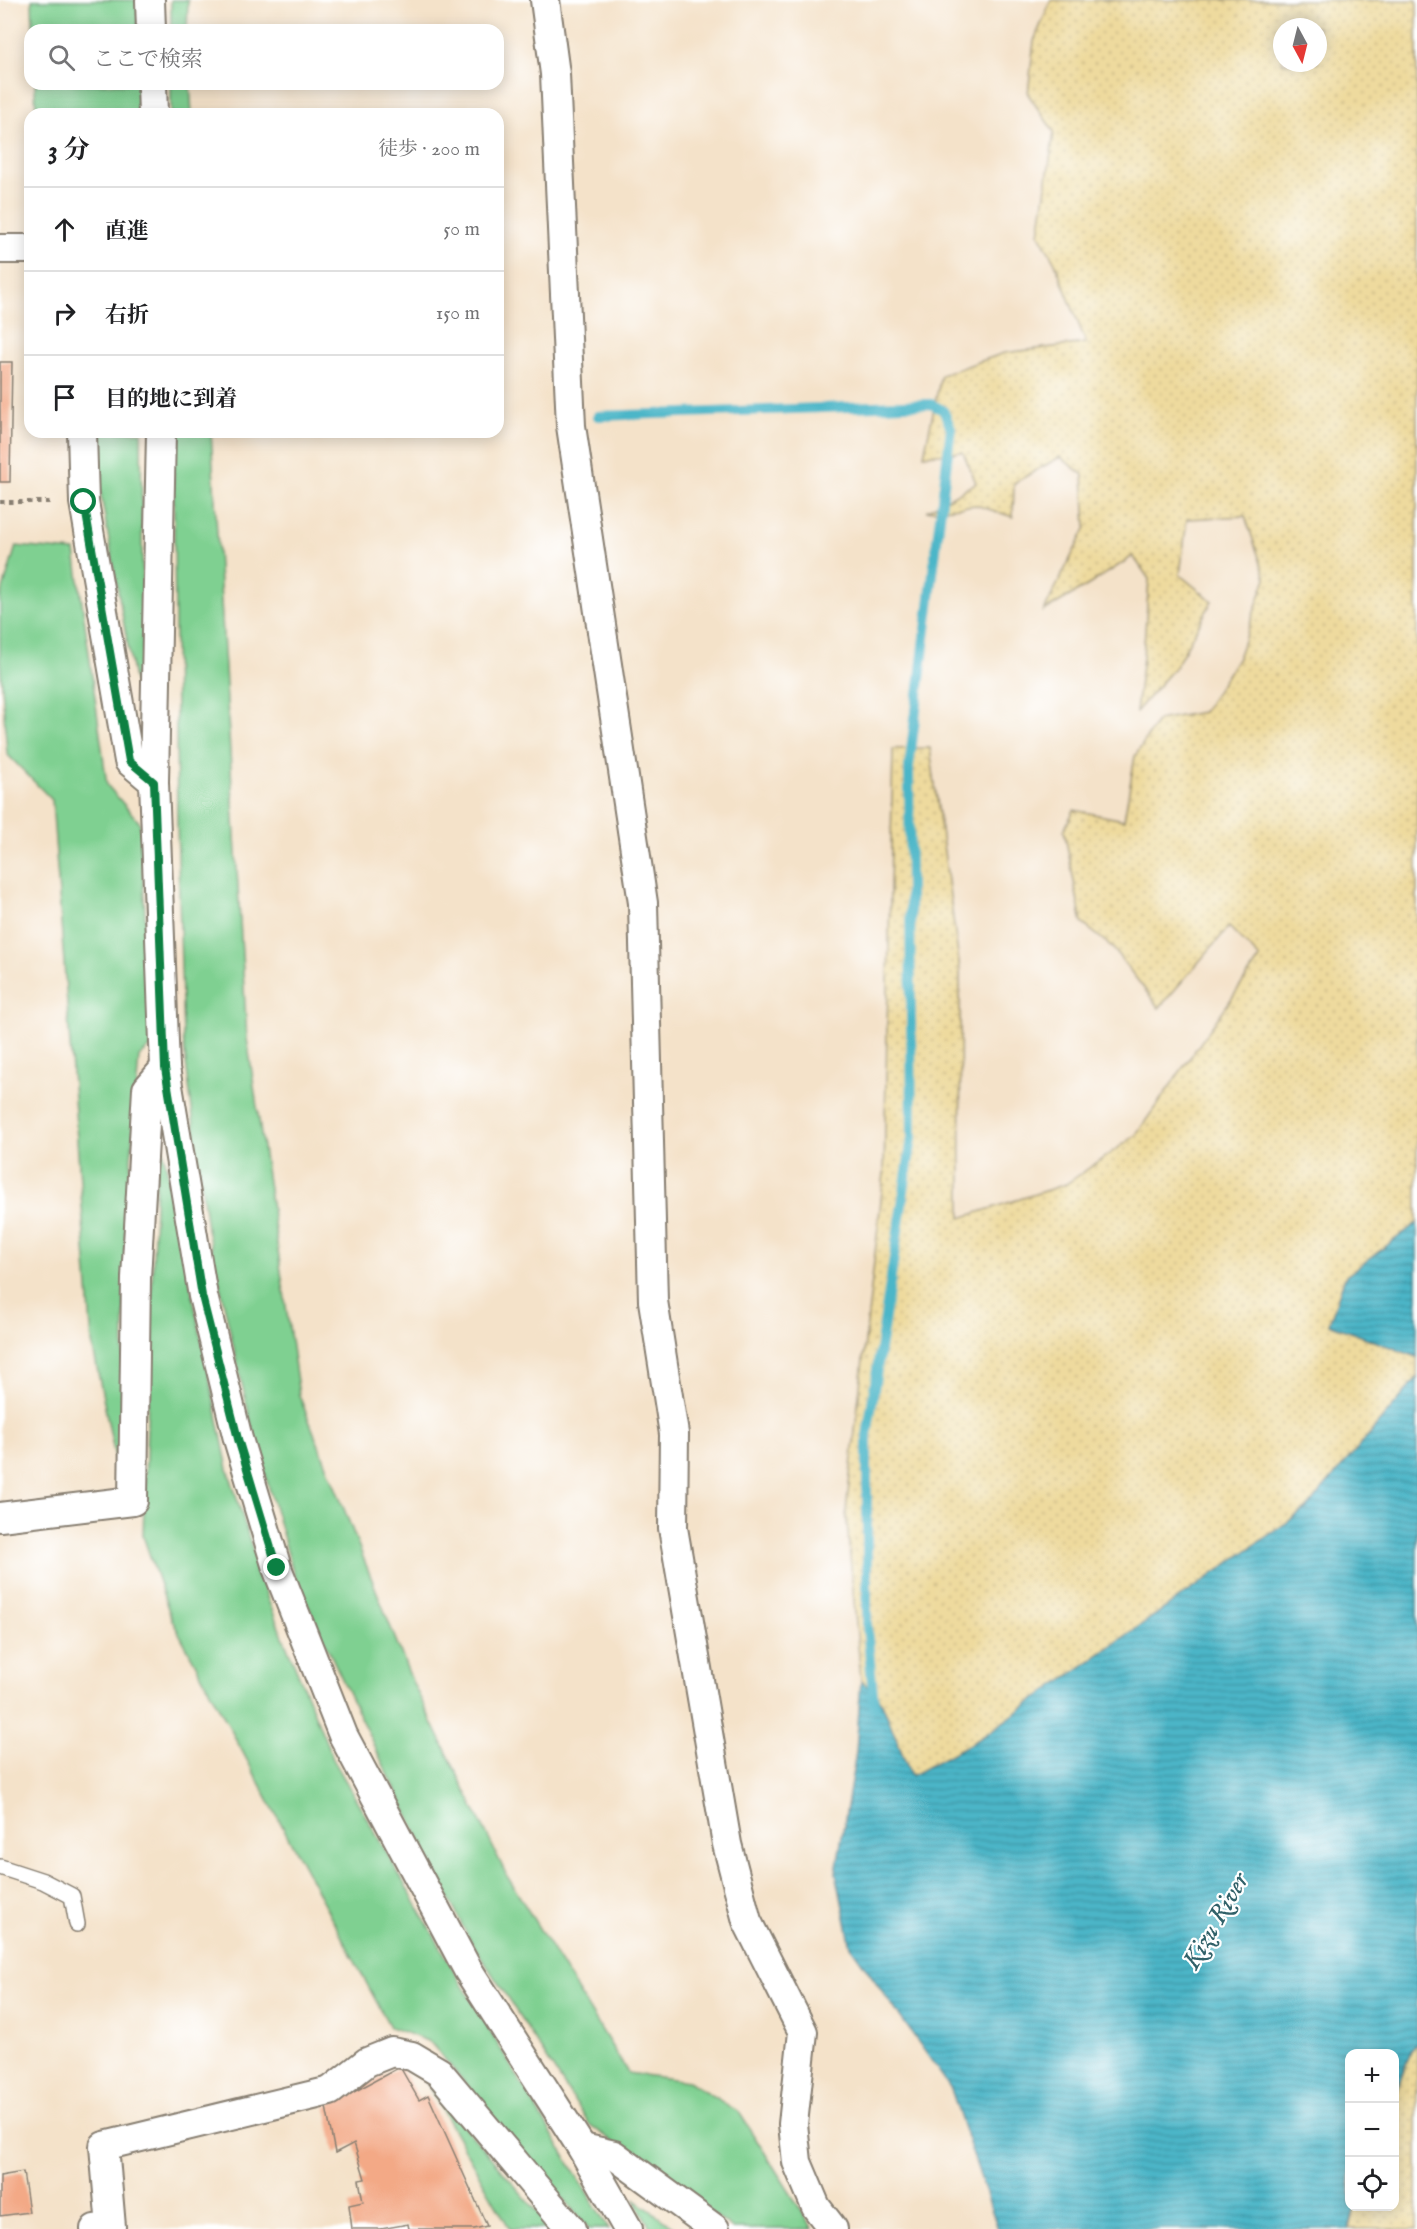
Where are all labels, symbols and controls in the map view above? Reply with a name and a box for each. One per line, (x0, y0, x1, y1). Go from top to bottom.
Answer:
north arrow (1273, 18, 1327, 72)
search box (24, 24, 504, 90)
icon: search (45, 41, 78, 74)
text: ここで検索 (93, 46, 203, 74)
text: 3 分 (48, 134, 89, 167)
text: 徒歩 · 200 m (378, 137, 480, 162)
icon: ahead (48, 213, 81, 246)
text: 50 m (443, 217, 480, 242)
text: 直進 (105, 218, 149, 246)
icon: right (48, 297, 81, 330)
text: 150 m (436, 301, 480, 326)
text: 右折 (105, 302, 149, 330)
icon: arrive (48, 381, 81, 414)
text: 目的地に到着 (105, 386, 237, 414)
route start (70, 488, 96, 514)
route end (263, 1554, 289, 1580)
water label: Kizu River (1175, 1866, 1257, 1976)
map controls (1345, 2049, 1399, 2211)
button: + (1345, 2049, 1399, 2103)
button: − (1345, 2103, 1399, 2157)
button: locate (1345, 2157, 1399, 2211)

